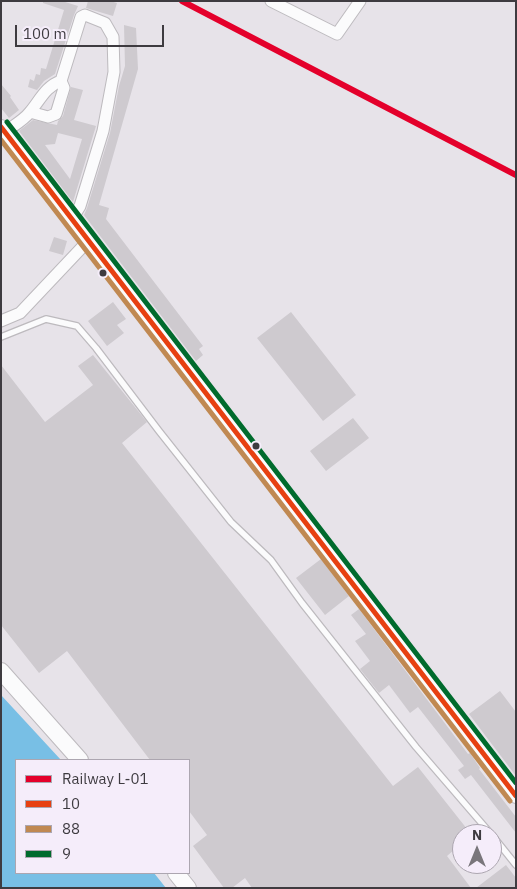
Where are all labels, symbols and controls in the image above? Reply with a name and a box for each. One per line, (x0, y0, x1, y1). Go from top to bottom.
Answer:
scale bar (18, 15, 166, 47)
text: 100 m (23, 24, 67, 43)
unlabelled marker (98, 268, 108, 278)
unlabelled marker (251, 441, 261, 451)
legend (15, 759, 190, 874)
text: Railway L-01 (62, 769, 148, 788)
text: 10 (62, 794, 80, 813)
text: 88 (62, 819, 80, 838)
north arrow (452, 824, 502, 874)
text: N (472, 826, 482, 844)
text: 9 (62, 844, 71, 863)

